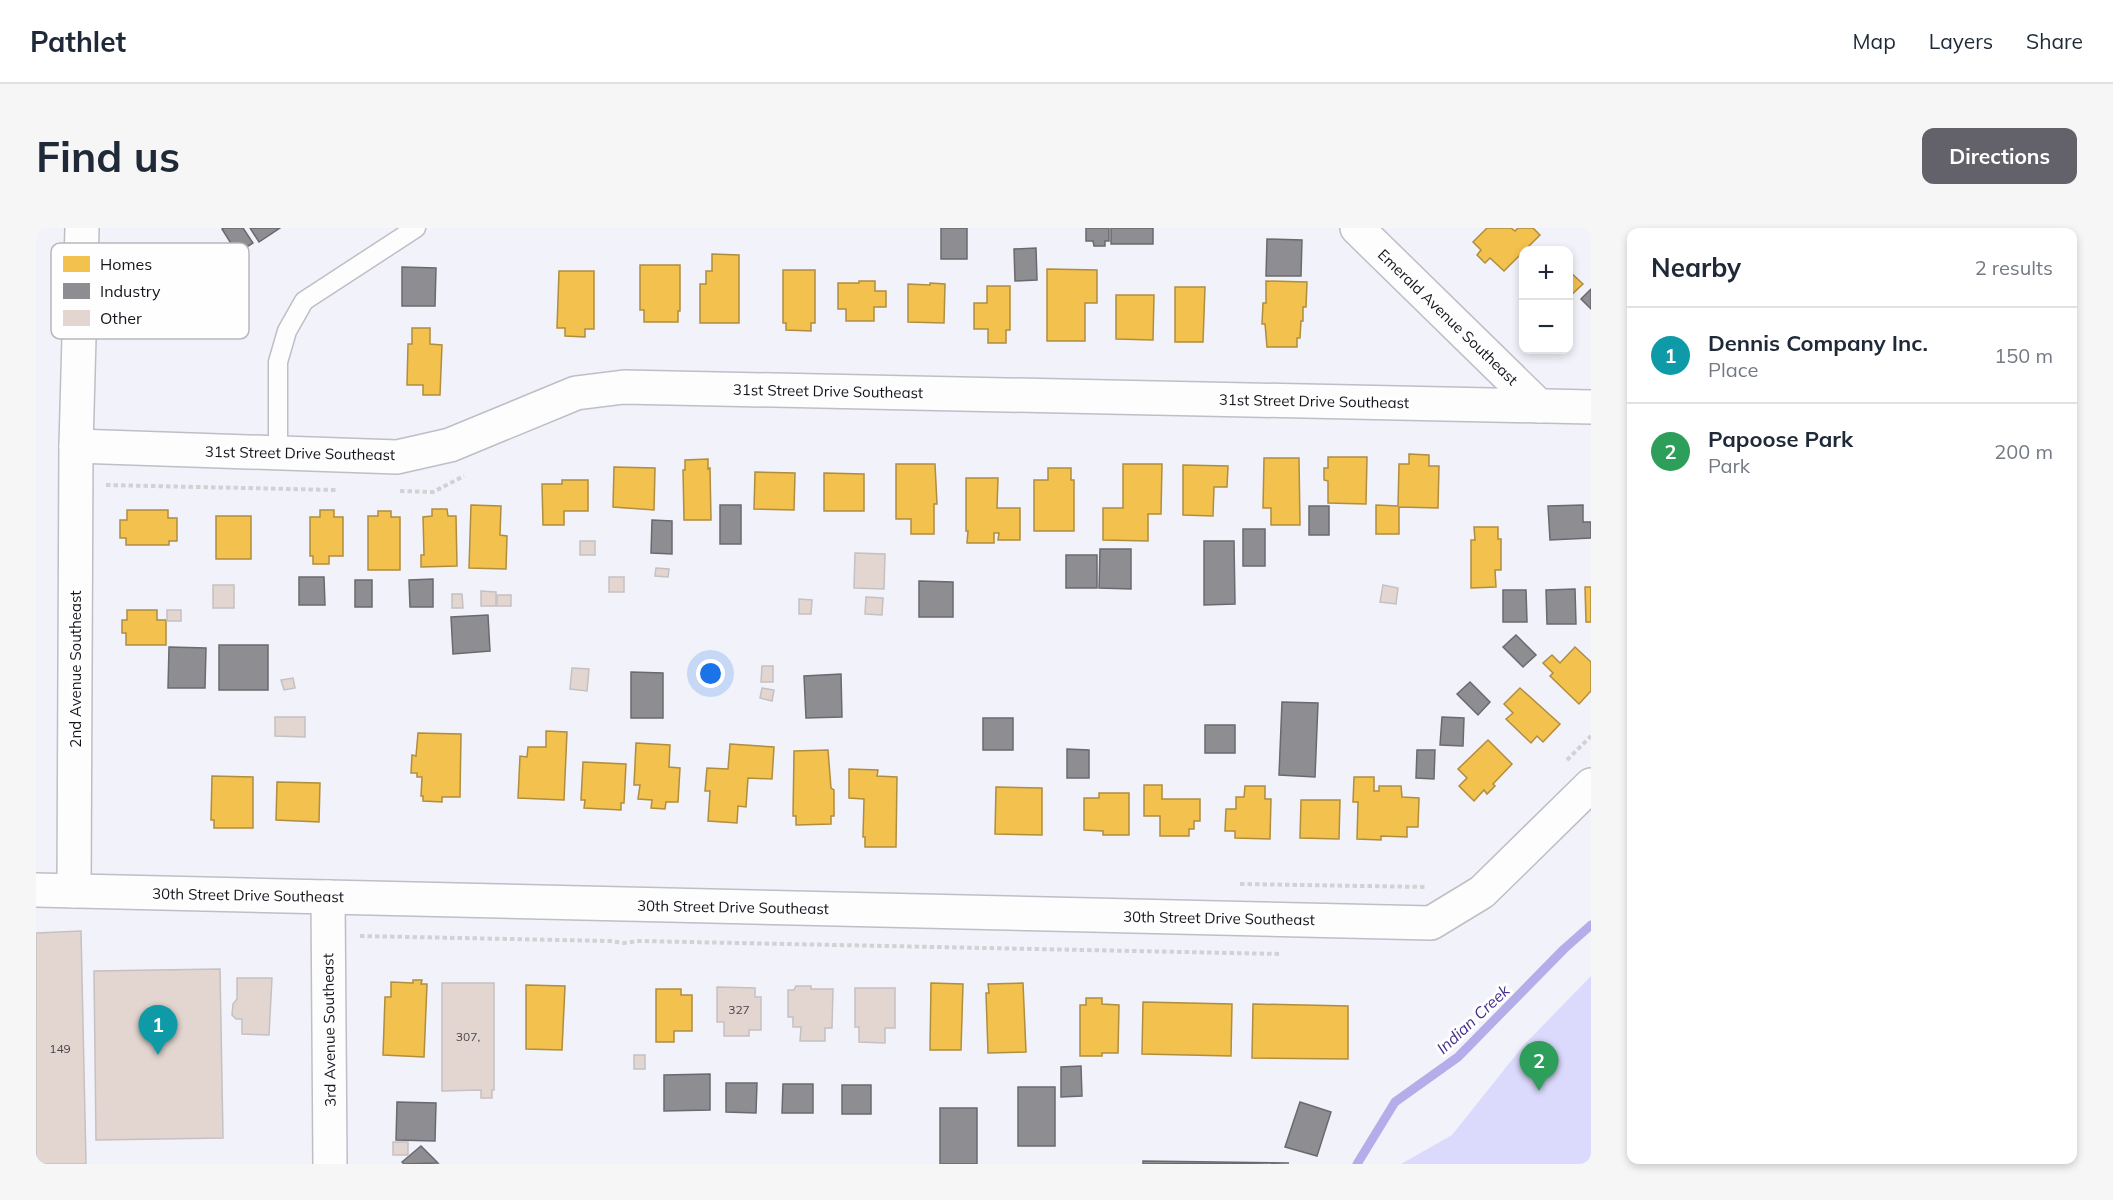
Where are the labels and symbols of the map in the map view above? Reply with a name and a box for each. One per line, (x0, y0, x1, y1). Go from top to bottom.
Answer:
legend (51, 243, 249, 339)
street label: Emerald Avenue Southeast (1374, 245, 1522, 389)
text: Homes (100, 254, 152, 274)
text: Industry (100, 281, 161, 301)
text: Other (100, 308, 142, 328)
street label: 31st Street Drive Southeast (733, 380, 923, 402)
street label: 31st Street Drive Southeast (1219, 390, 1409, 412)
street label: 31st Street Drive Southeast (205, 442, 395, 464)
street label: 2nd Avenue Southeast (66, 590, 85, 748)
your location (696, 659, 725, 688)
street label: 30th Street Drive Southeast (152, 884, 344, 906)
street label: 30th Street Drive Southeast (637, 896, 829, 918)
street label: 30th Street Drive Southeast (1123, 907, 1315, 929)
street label: 3rd Avenue Southeast (318, 953, 340, 1107)
water label: Indian Creek (1432, 980, 1514, 1058)
house number: 327 (728, 1002, 750, 1017)
pin: 1 (138, 1006, 178, 1055)
house number: 307, (456, 1029, 480, 1044)
house number: 149 (49, 1041, 71, 1056)
pin: 2 (1520, 1042, 1558, 1091)

